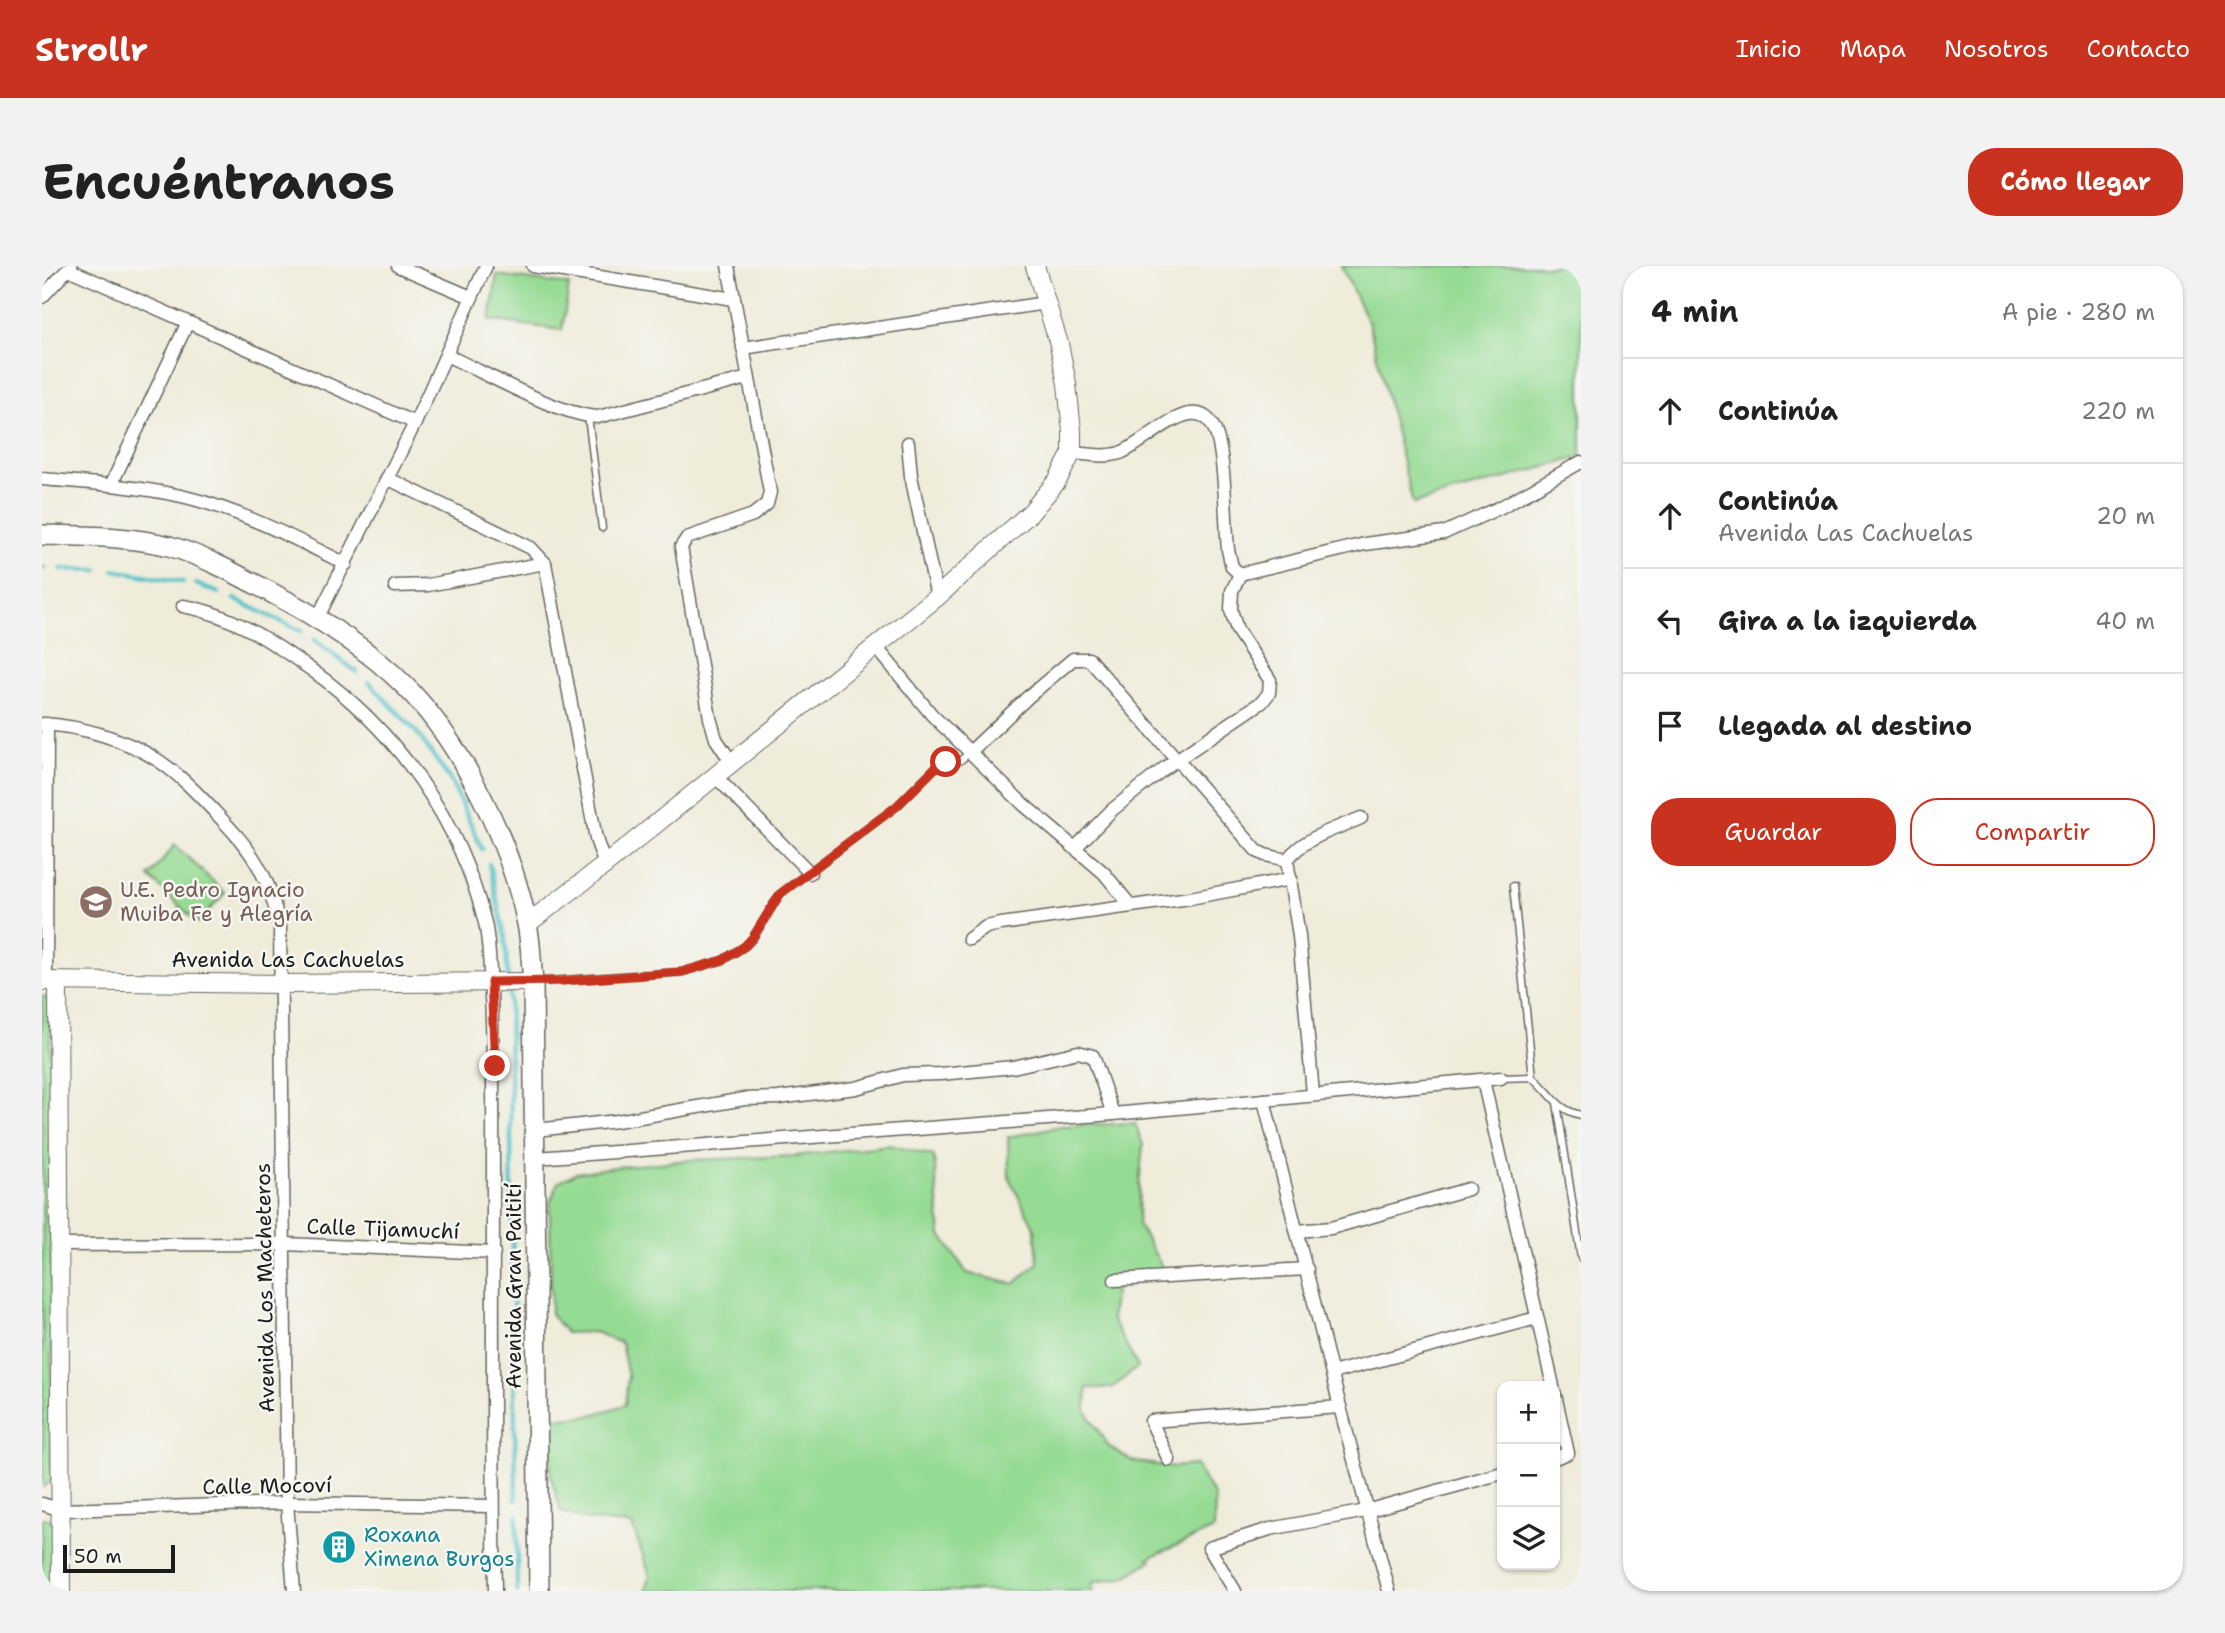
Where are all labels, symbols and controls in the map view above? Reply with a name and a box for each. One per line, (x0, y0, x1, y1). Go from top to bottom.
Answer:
text: Strollr (35, 27, 148, 72)
text: Inicio (1736, 33, 1802, 65)
text: Mapa (1840, 33, 1906, 65)
text: Nosotros (1944, 33, 2049, 65)
text: Contacto (2087, 33, 2190, 65)
button: Cómo llegar (1968, 148, 2183, 216)
text: Encuéntranos (42, 149, 395, 215)
text: 4 min (1651, 291, 1738, 332)
text: A pie · 280 m (2002, 297, 2155, 327)
icon: ahead (1651, 392, 1689, 430)
text: Continúa (1718, 393, 1838, 428)
text: 220 m (2081, 396, 2155, 426)
text: Continúa (1718, 483, 1838, 518)
icon: ahead (1651, 497, 1689, 535)
text: 20 m (2096, 501, 2155, 531)
text: Avenida Las Cachuelas (1718, 518, 1973, 548)
icon: left (1651, 602, 1689, 640)
text: Gira a la izquierda (1718, 603, 1977, 638)
text: 40 m (2095, 606, 2155, 636)
icon: arrive (1651, 707, 1689, 745)
text: Llegada al destino (1718, 708, 1972, 743)
route start (930, 746, 961, 777)
button: Guardar (1651, 798, 1896, 866)
button: Compartir (1910, 798, 2155, 866)
place label: U.E. Pedro Ignacio Muiba Fe y Alegría (120, 876, 313, 928)
school or university icon: U.E. Pedro Ignacio Muiba Fe y Alegría (77, 883, 115, 921)
street label: Avenida Las Cachuelas (171, 946, 405, 974)
route end (479, 1050, 510, 1081)
street label: Avenida Los Macheteros (249, 1163, 281, 1413)
street label: Avenida Gran Paitití (500, 1183, 528, 1389)
street label: Calle Tijamuchí (306, 1212, 460, 1246)
map controls (1497, 1381, 1560, 1570)
button: + (1497, 1381, 1560, 1444)
button: − (1497, 1444, 1560, 1507)
street label: Calle Mocoví (202, 1471, 332, 1501)
button: layers (1497, 1507, 1560, 1570)
place label: Roxana Ximena Burgos (364, 1521, 515, 1573)
building icon: Roxana Ximena Burgos (320, 1528, 358, 1566)
scale bar (63, 1542, 175, 1574)
text: 50 m (74, 1544, 122, 1569)

